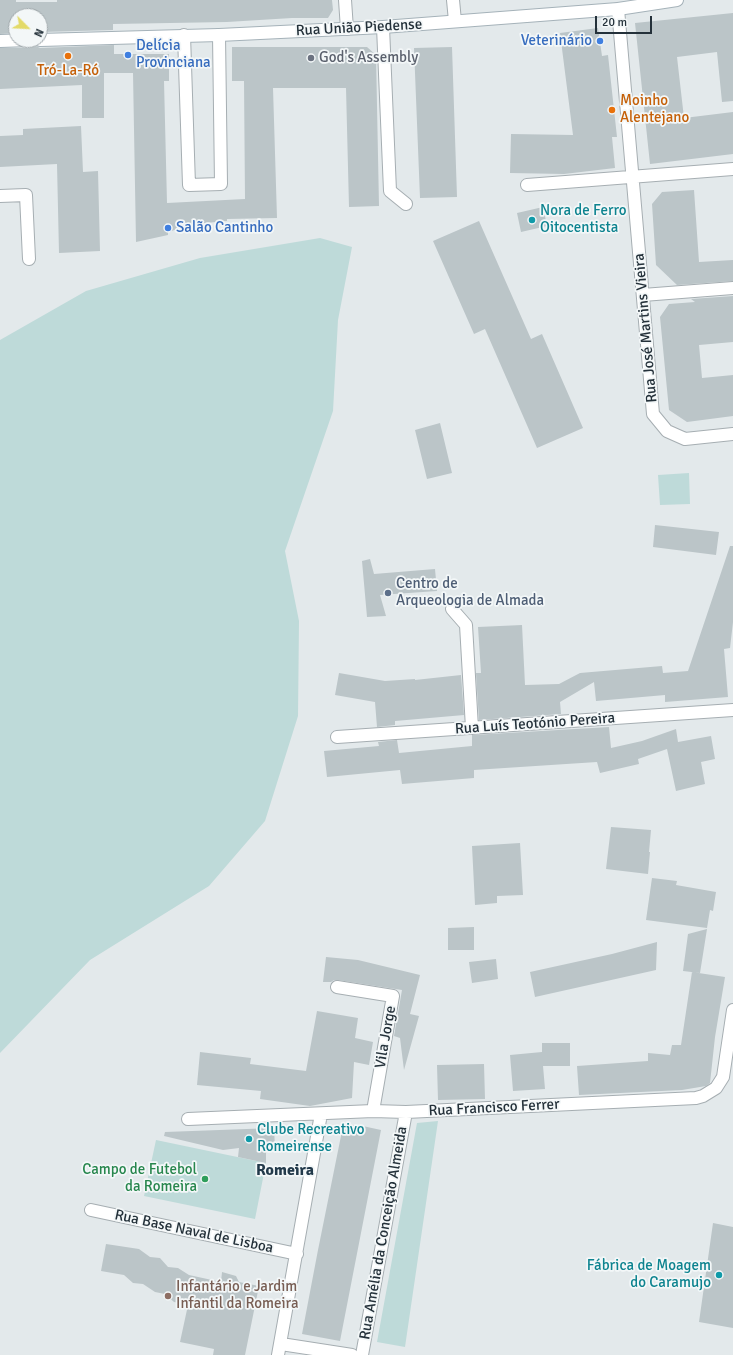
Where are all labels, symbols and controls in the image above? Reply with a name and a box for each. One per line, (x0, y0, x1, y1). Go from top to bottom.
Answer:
north arrow (8, 8, 48, 48)
scale bar (597, 8, 654, 34)
text: 20 m (602, 15, 627, 30)
street label: Rua União Piedense (295, 16, 423, 40)
text: N (31, 27, 46, 39)
place label: Veterinário (521, 32, 592, 50)
marker: Veterinário (595, 36, 605, 46)
place label: Delícia Provinciana (136, 37, 211, 72)
place label: God's Assembly (319, 49, 418, 67)
marker: Delícia Provinciana (123, 50, 133, 60)
marker: Tró-La-Ró (63, 51, 73, 61)
marker: God's Assembly (306, 53, 316, 63)
place label: Tró-La-Ró (37, 62, 99, 80)
place label: Moinho Alentejano (620, 92, 689, 127)
marker: Moinho Alentejano (607, 105, 617, 115)
place label: Nora de Ferro Oitocentista (540, 202, 627, 237)
marker: Nora de Ferro Oitocentista (527, 215, 537, 225)
place label: Salão Cantinho (176, 219, 273, 237)
marker: Salão Cantinho (163, 223, 173, 233)
street label: Rua José Martins Vieira (630, 253, 662, 403)
place label: Centro de Arqueologia de Almada (396, 575, 544, 610)
marker: Centro de Arqueologia de Almada (383, 588, 393, 598)
street label: Rua Luís Teotónio Pereira (454, 709, 616, 739)
street label: Vila Jorge (372, 1004, 400, 1070)
street label: Rua Francisco Ferrer (428, 1096, 560, 1120)
place label: Clube Recreativo Romeirense (257, 1121, 364, 1156)
street label: Rua Amélia da Conceição Almeida (356, 1125, 412, 1341)
marker: Clube Recreativo Romeirense (244, 1134, 254, 1144)
place label: Campo de Futebol da Romeira (82, 1161, 197, 1196)
district label: Romeira (256, 1161, 314, 1181)
marker: Campo de Futebol da Romeira (200, 1174, 210, 1184)
street label: Rua Base Naval de Lisboa (113, 1206, 275, 1258)
place label: Fábrica de Moagem do Caramujo (587, 1257, 711, 1292)
marker: Fábrica de Moagem do Caramujo (714, 1270, 724, 1280)
place label: Infantário e Jardim Infantil da Romeira (176, 1278, 299, 1313)
marker: Infantário e Jardim Infantil da Romeira (163, 1291, 173, 1301)

